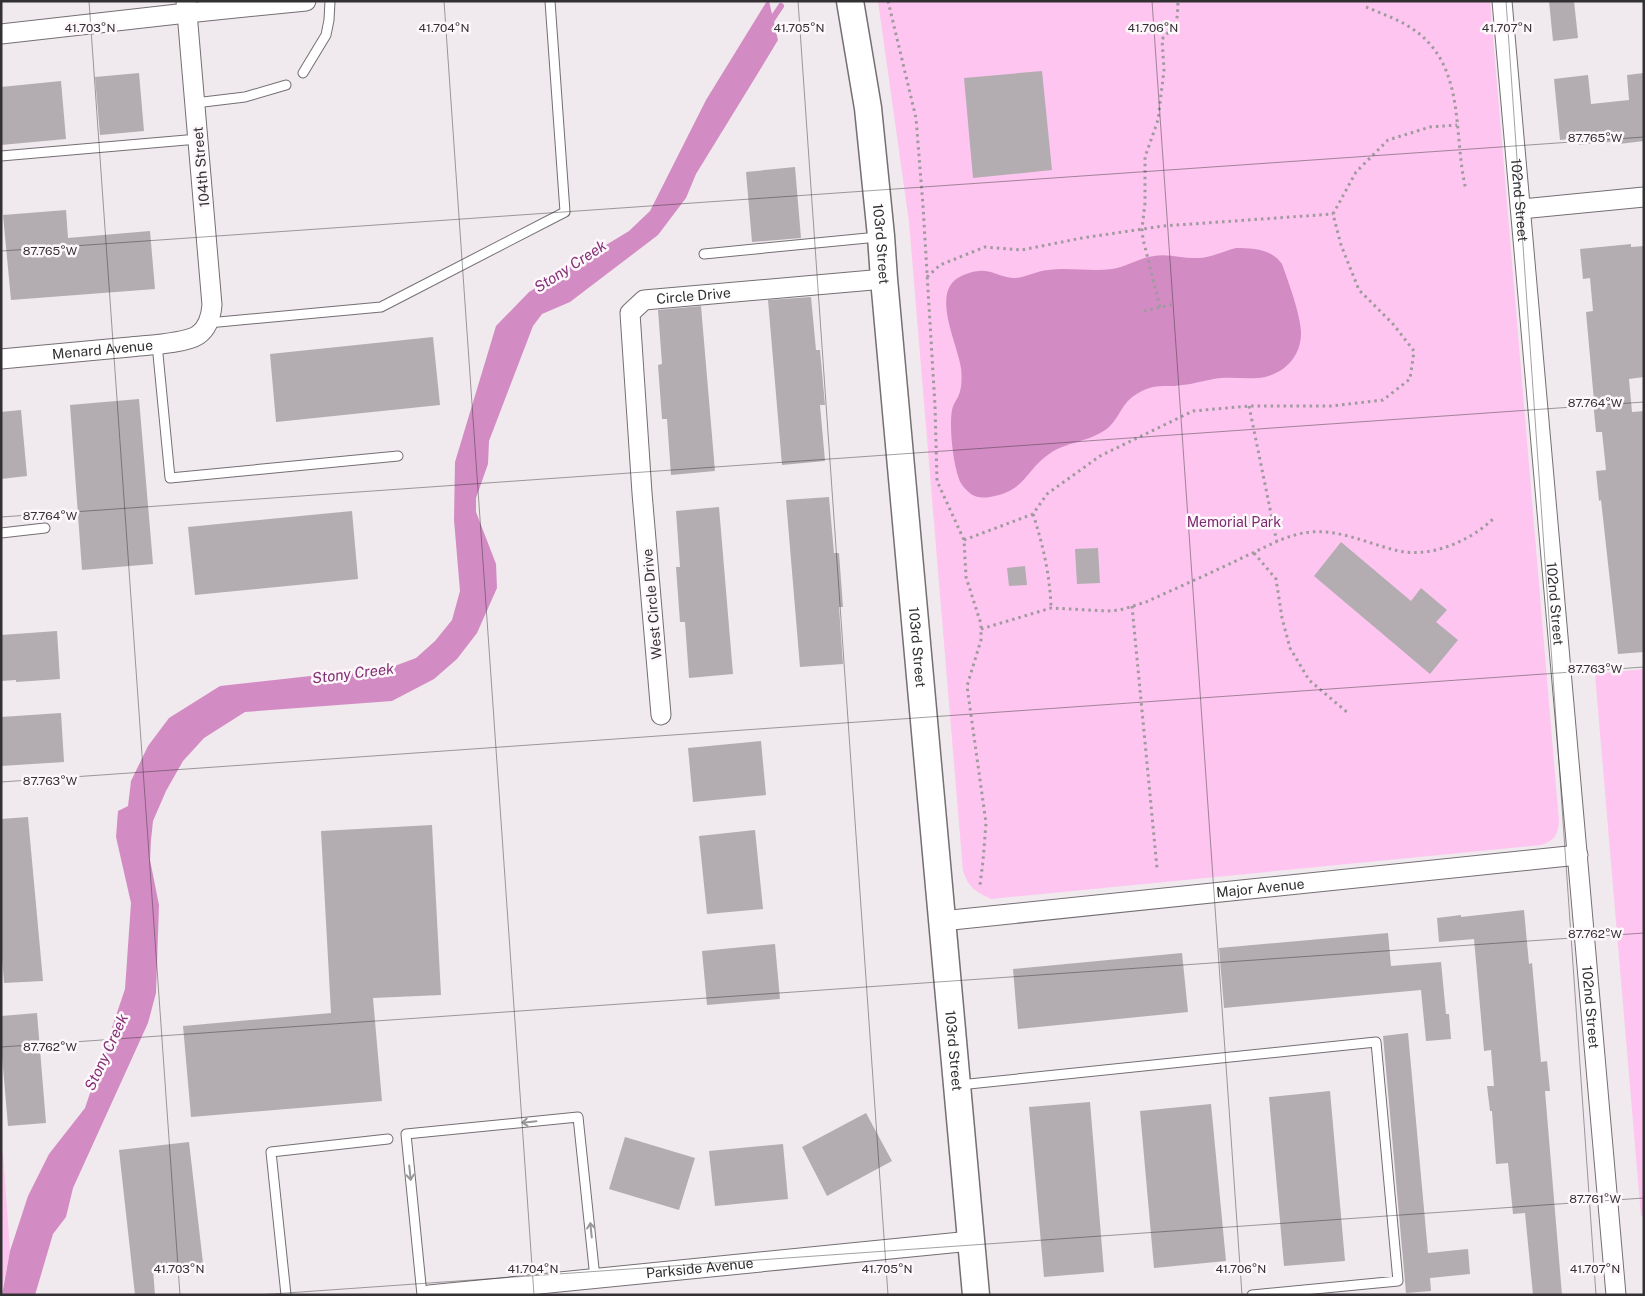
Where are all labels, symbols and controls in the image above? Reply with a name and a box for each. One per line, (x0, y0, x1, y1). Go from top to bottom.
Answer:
text: 41.703°N (65, 21, 115, 35)
text: 41.704°N (419, 21, 469, 35)
text: 41.705°N (773, 21, 825, 35)
text: 41.706°N (1128, 21, 1178, 35)
text: 41.707°N (1482, 21, 1532, 35)
street label: 104th Street (190, 126, 212, 208)
text: 87.765°W (1568, 131, 1623, 145)
street label: 102nd Street (1508, 158, 1531, 242)
street label: 103rd Street (870, 203, 892, 285)
water label: Stony Creek (531, 236, 610, 296)
text: 87.765°W (23, 244, 78, 258)
street label: Circle Drive (656, 284, 732, 307)
street label: Menard Avenue (51, 337, 154, 362)
text: 87.764°W (1568, 396, 1623, 410)
text: 87.764°W (23, 509, 78, 523)
park label: Memorial Park (1187, 514, 1281, 530)
street label: West Circle Drive (639, 548, 665, 660)
street label: 102nd Street (1543, 561, 1567, 646)
street label: 103rd Street (906, 606, 929, 688)
water label: Stony Creek (311, 659, 396, 686)
text: 87.763°W (1568, 662, 1623, 676)
text: 87.763°W (23, 774, 78, 788)
street label: Major Avenue (1215, 875, 1305, 901)
text: 87.762°W (1568, 927, 1623, 941)
street label: 102nd Street (1579, 965, 1602, 1049)
street label: 103rd Street (942, 1009, 965, 1092)
water label: Stony Creek (81, 1010, 131, 1093)
text: 87.762°W (23, 1040, 78, 1054)
one-way arrow (522, 1117, 538, 1127)
one-way arrow (405, 1164, 415, 1180)
text: 87.761°W (1569, 1192, 1621, 1206)
one-way arrow (586, 1222, 596, 1238)
street label: Parkside Avenue (645, 1255, 754, 1281)
text: 41.703°N (154, 1262, 204, 1276)
text: 41.704°N (508, 1262, 558, 1276)
text: 41.705°N (861, 1262, 913, 1276)
text: 41.706°N (1216, 1262, 1266, 1276)
text: 41.707°N (1570, 1262, 1620, 1276)

